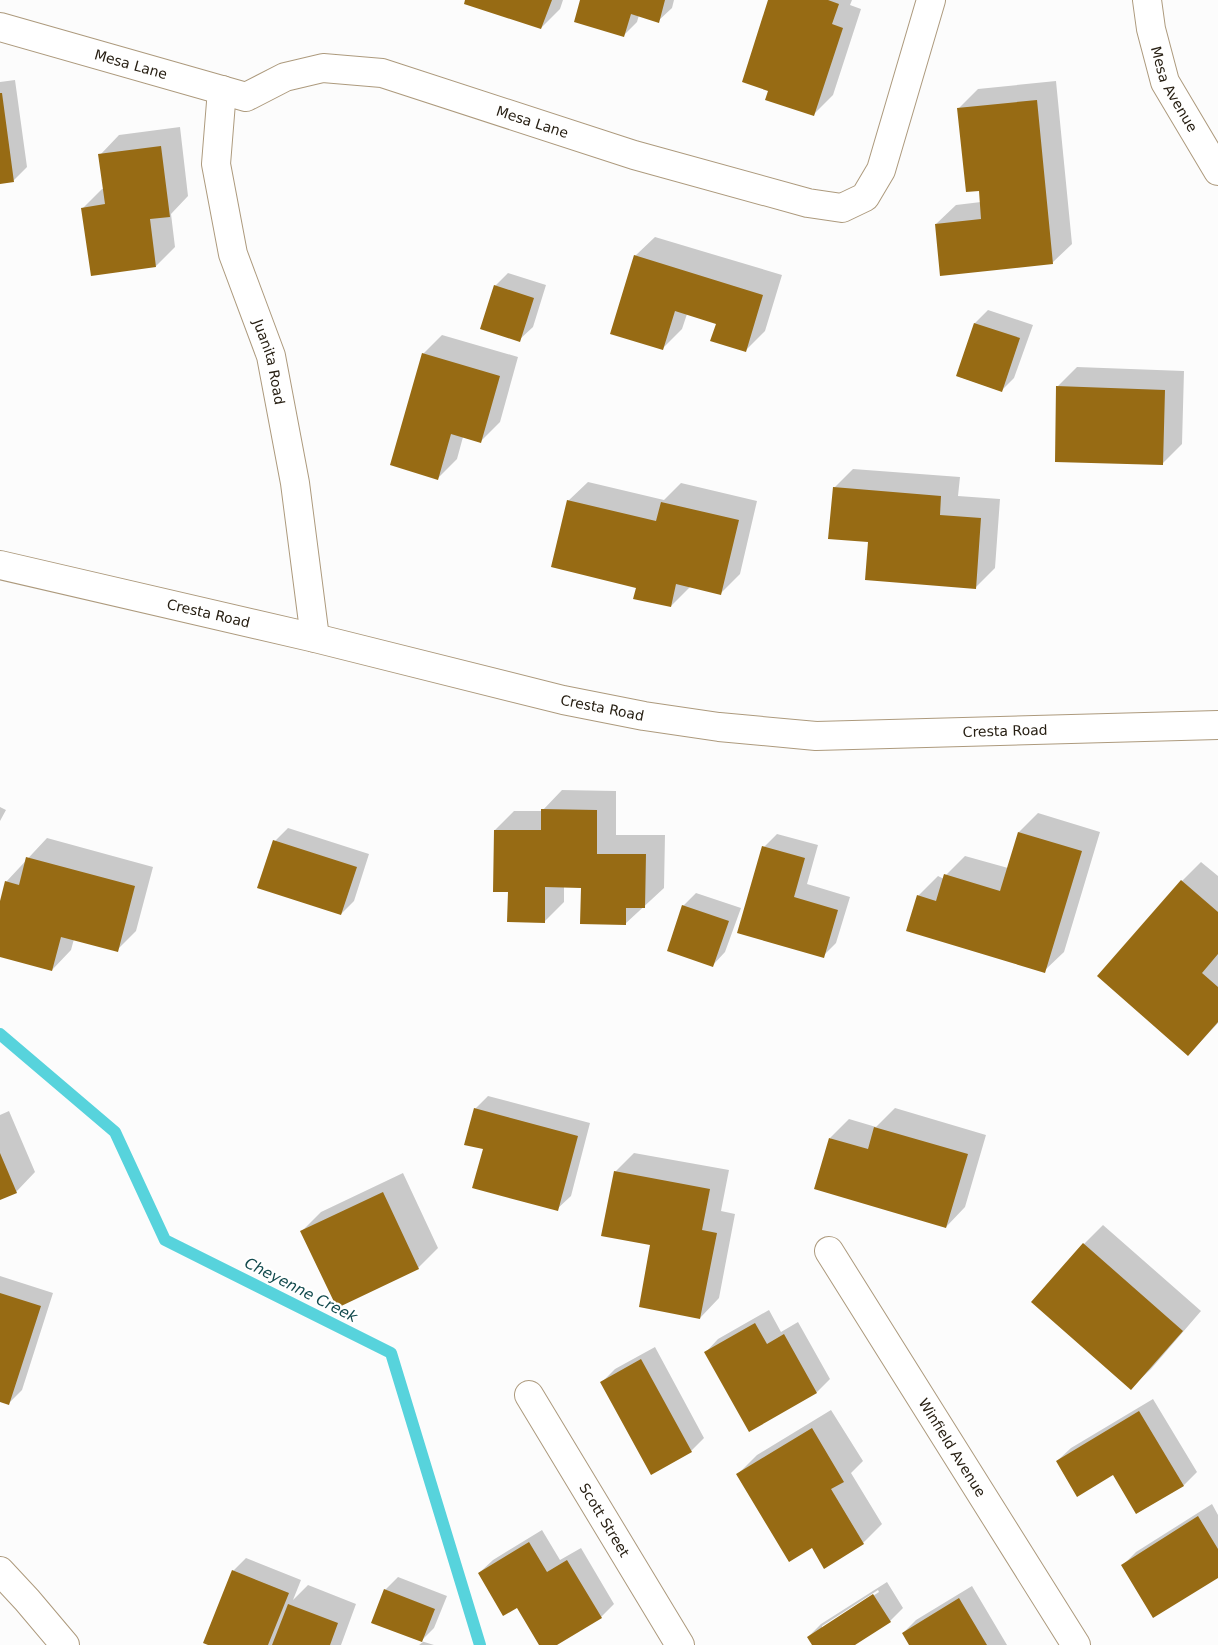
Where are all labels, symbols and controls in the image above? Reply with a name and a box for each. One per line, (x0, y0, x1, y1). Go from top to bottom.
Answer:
street label: Mesa Avenue (1148, 45, 1201, 135)
street label: Mesa Lane (93, 46, 169, 82)
street label: Mesa Lane (494, 103, 571, 141)
street label: Juanita Road (250, 316, 288, 406)
street label: Cresta Road (165, 596, 252, 631)
street label: Cresta Road (559, 692, 645, 724)
street label: Cresta Road (963, 722, 1048, 740)
water label: Cheyenne Creek (242, 1254, 362, 1327)
street label: Winfield Avenue (915, 1395, 989, 1500)
street label: Scott Street (576, 1480, 633, 1560)

